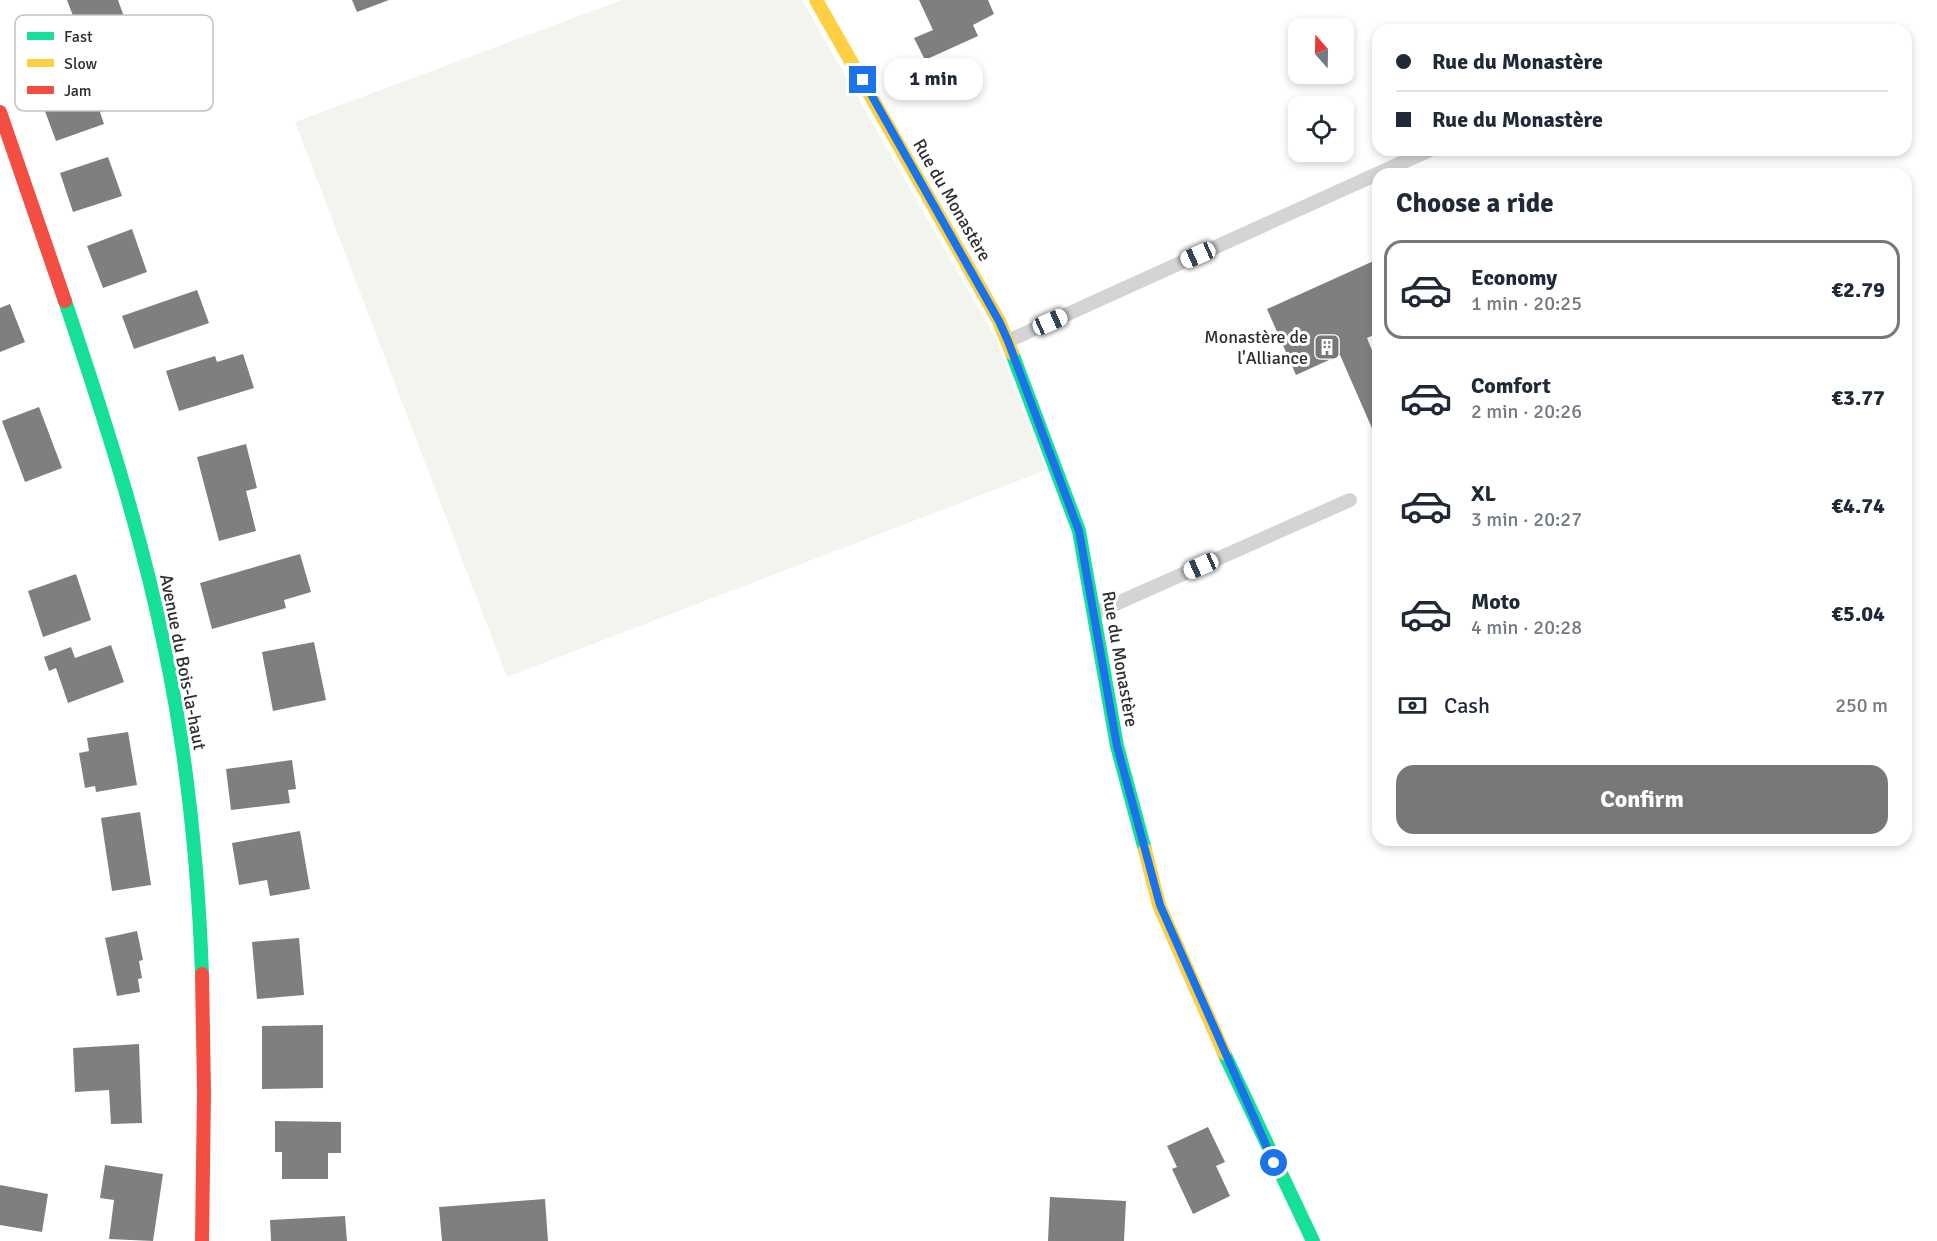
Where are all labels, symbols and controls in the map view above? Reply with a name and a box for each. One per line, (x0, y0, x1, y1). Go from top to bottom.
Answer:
legend (15, 15, 213, 111)
north arrow (1288, 18, 1354, 84)
map controls (1288, 18, 1354, 162)
text: Fast (64, 27, 93, 47)
text: Rue du Monastère (1432, 48, 1603, 75)
text: Slow (64, 54, 98, 74)
callout: 1 min (884, 59, 983, 101)
route end (849, 66, 876, 93)
text: 1 min (909, 66, 958, 91)
text: Jam (64, 81, 92, 101)
button: locate (1288, 96, 1354, 162)
text: Rue du Monastère (1432, 106, 1603, 133)
street label: Rue du Monastère (908, 135, 996, 265)
text: Choose a ride (1396, 187, 1554, 220)
car (1178, 239, 1218, 271)
icon: car (1399, 263, 1453, 317)
text: Economy (1471, 264, 1557, 291)
text: €2.79 (1831, 276, 1885, 303)
text: 1 min · 20:25 (1471, 291, 1582, 316)
car (1030, 306, 1070, 338)
place label: Monastère de l'Alliance (1204, 326, 1308, 369)
building icon: Monastère de l'Alliance (1312, 332, 1342, 362)
icon: car (1399, 371, 1453, 425)
text: Comfort (1471, 372, 1551, 399)
text: €3.77 (1831, 384, 1885, 411)
text: 2 min · 20:26 (1471, 399, 1582, 424)
icon: car (1399, 479, 1453, 533)
text: XL (1471, 480, 1496, 507)
text: €4.74 (1831, 492, 1885, 519)
text: 3 min · 20:27 (1471, 507, 1582, 532)
car (1181, 550, 1221, 582)
street label: Avenue du Bois-la-haut (155, 572, 211, 752)
icon: car (1399, 587, 1453, 641)
text: Moto (1471, 588, 1520, 615)
street label: Rue du Monastère (1097, 589, 1143, 729)
text: €5.04 (1831, 600, 1885, 627)
text: 4 min · 20:28 (1471, 615, 1582, 640)
icon: cash (1396, 689, 1429, 722)
text: Cash (1444, 692, 1490, 719)
text: 250 m (1835, 693, 1888, 718)
button: Confirm (1396, 765, 1888, 834)
route start (1260, 1149, 1287, 1176)

